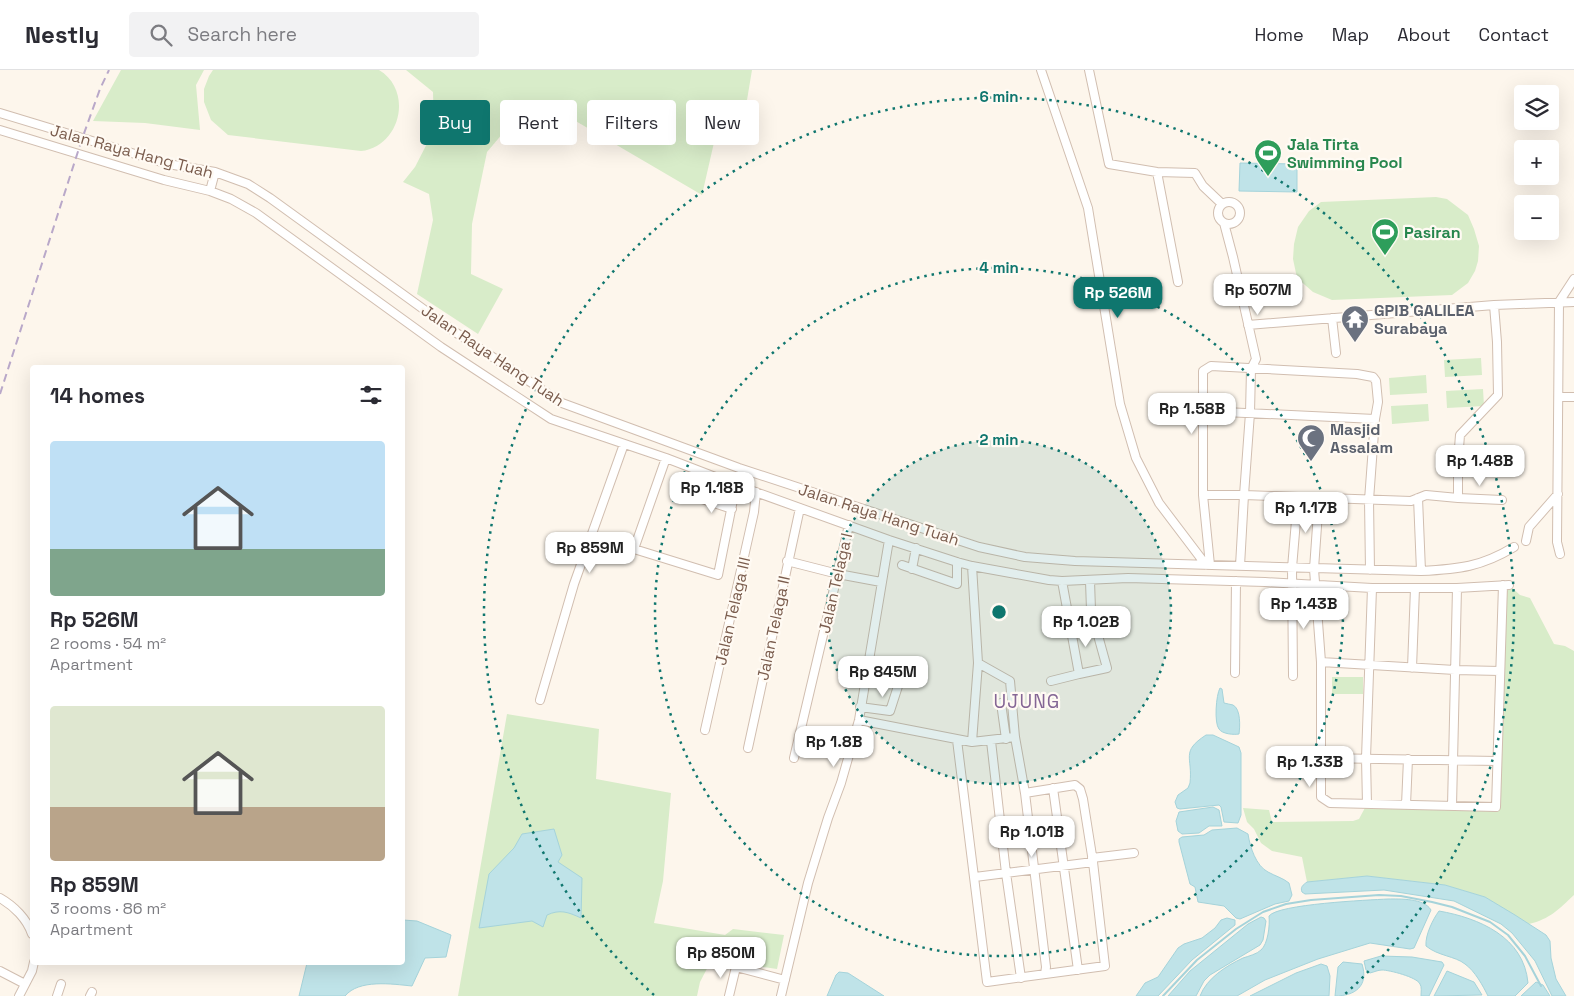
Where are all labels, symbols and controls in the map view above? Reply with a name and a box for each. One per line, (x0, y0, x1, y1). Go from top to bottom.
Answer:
search box (129, 12, 479, 57)
text: Nestly (25, 19, 99, 50)
icon: search (147, 21, 175, 49)
text: Search here (187, 22, 297, 47)
text: Home (1255, 23, 1304, 46)
text: Map (1332, 23, 1369, 46)
text: About (1397, 23, 1451, 46)
text: Contact (1479, 23, 1549, 46)
map controls (1514, 85, 1559, 240)
button: layers (1514, 85, 1559, 130)
text: 6 min (979, 87, 1019, 106)
chip: Buy (420, 100, 490, 145)
chip: Rent (500, 100, 577, 145)
chip: Filters (587, 100, 676, 145)
chip: New (686, 100, 759, 145)
street label: Jalan Raya Hang Tuah (48, 120, 216, 183)
place label: Jala Tirta Swimming Pool (1287, 134, 1403, 173)
sports icon: Jala Tirta Swimming Pool (1253, 138, 1283, 177)
button: + (1514, 140, 1559, 185)
button: − (1514, 195, 1559, 240)
sports icon: Pasiran (1370, 217, 1400, 256)
place label: Pasiran (1404, 222, 1461, 243)
text: 4 min (979, 258, 1019, 277)
pin: Rp 507M (1212, 274, 1304, 316)
pin: Rp 526M (1072, 276, 1164, 319)
text: Rp 507M (1224, 279, 1292, 300)
text: Rp 526M (1084, 282, 1152, 303)
street label: Jalan Raya Hang Tuah (417, 300, 568, 411)
place label: GPIB GALILEA Surabaya (1374, 300, 1474, 339)
temple icon: GPIB GALILEA Surabaya (1340, 304, 1370, 343)
icon: filters (357, 381, 385, 409)
text: 14 homes (50, 382, 145, 409)
pin: Rp 1.58B (1140, 392, 1244, 435)
text: Rp 1.58B (1159, 398, 1225, 419)
place label: Masjid Assalam (1330, 419, 1393, 458)
mosque icon: Masjid Assalam (1296, 423, 1326, 462)
text: 2 min (980, 430, 1018, 449)
pin: Rp 1.48B (1428, 444, 1532, 487)
text: Rp 1.48B (1447, 450, 1513, 471)
pin: Rp 1.18B (660, 472, 764, 514)
icon: home (173, 473, 263, 563)
text: Rp 1.18B (680, 477, 744, 498)
street label: Jalan Raya Hang Tuah (796, 479, 962, 550)
pin: Rp 1.17B (1254, 492, 1358, 534)
text: Rp 1.17B (1275, 497, 1337, 518)
street label: Jalan Telaga I (814, 531, 857, 635)
pin: Rp 859M (544, 532, 636, 574)
text: Rp 859M (556, 537, 624, 558)
street label: Jalan Telaga III (710, 555, 755, 667)
street label: Jalan Telaga II (752, 574, 795, 682)
pin: Rp 1.43B (1252, 588, 1356, 630)
text: Rp 1.43B (1271, 593, 1337, 614)
centre of rings (990, 603, 1008, 621)
text: Rp 526M (50, 606, 138, 633)
pin: Rp 1.02B (1034, 606, 1138, 648)
text: Rp 1.02B (1053, 611, 1119, 632)
text: 2 rooms · 54 m² (50, 633, 166, 654)
text: Apartment (50, 654, 133, 675)
pin: Rp 845M (837, 656, 929, 698)
text: Rp 845M (849, 661, 917, 682)
district label: UJUNG (994, 689, 1060, 714)
pin: Rp 1.8B (788, 726, 880, 768)
text: Rp 1.8B (806, 731, 862, 752)
icon: home (173, 738, 263, 828)
pin: Rp 1.33B (1258, 746, 1362, 788)
text: Rp 1.33B (1277, 751, 1343, 772)
pin: Rp 1.01B (980, 816, 1084, 858)
text: Rp 1.01B (1000, 821, 1064, 842)
text: Rp 859M (50, 871, 139, 898)
text: 3 rooms · 86 m² (50, 898, 166, 919)
text: Apartment (50, 919, 133, 940)
pin: Rp 850M (675, 936, 767, 979)
text: Rp 850M (687, 942, 755, 963)

